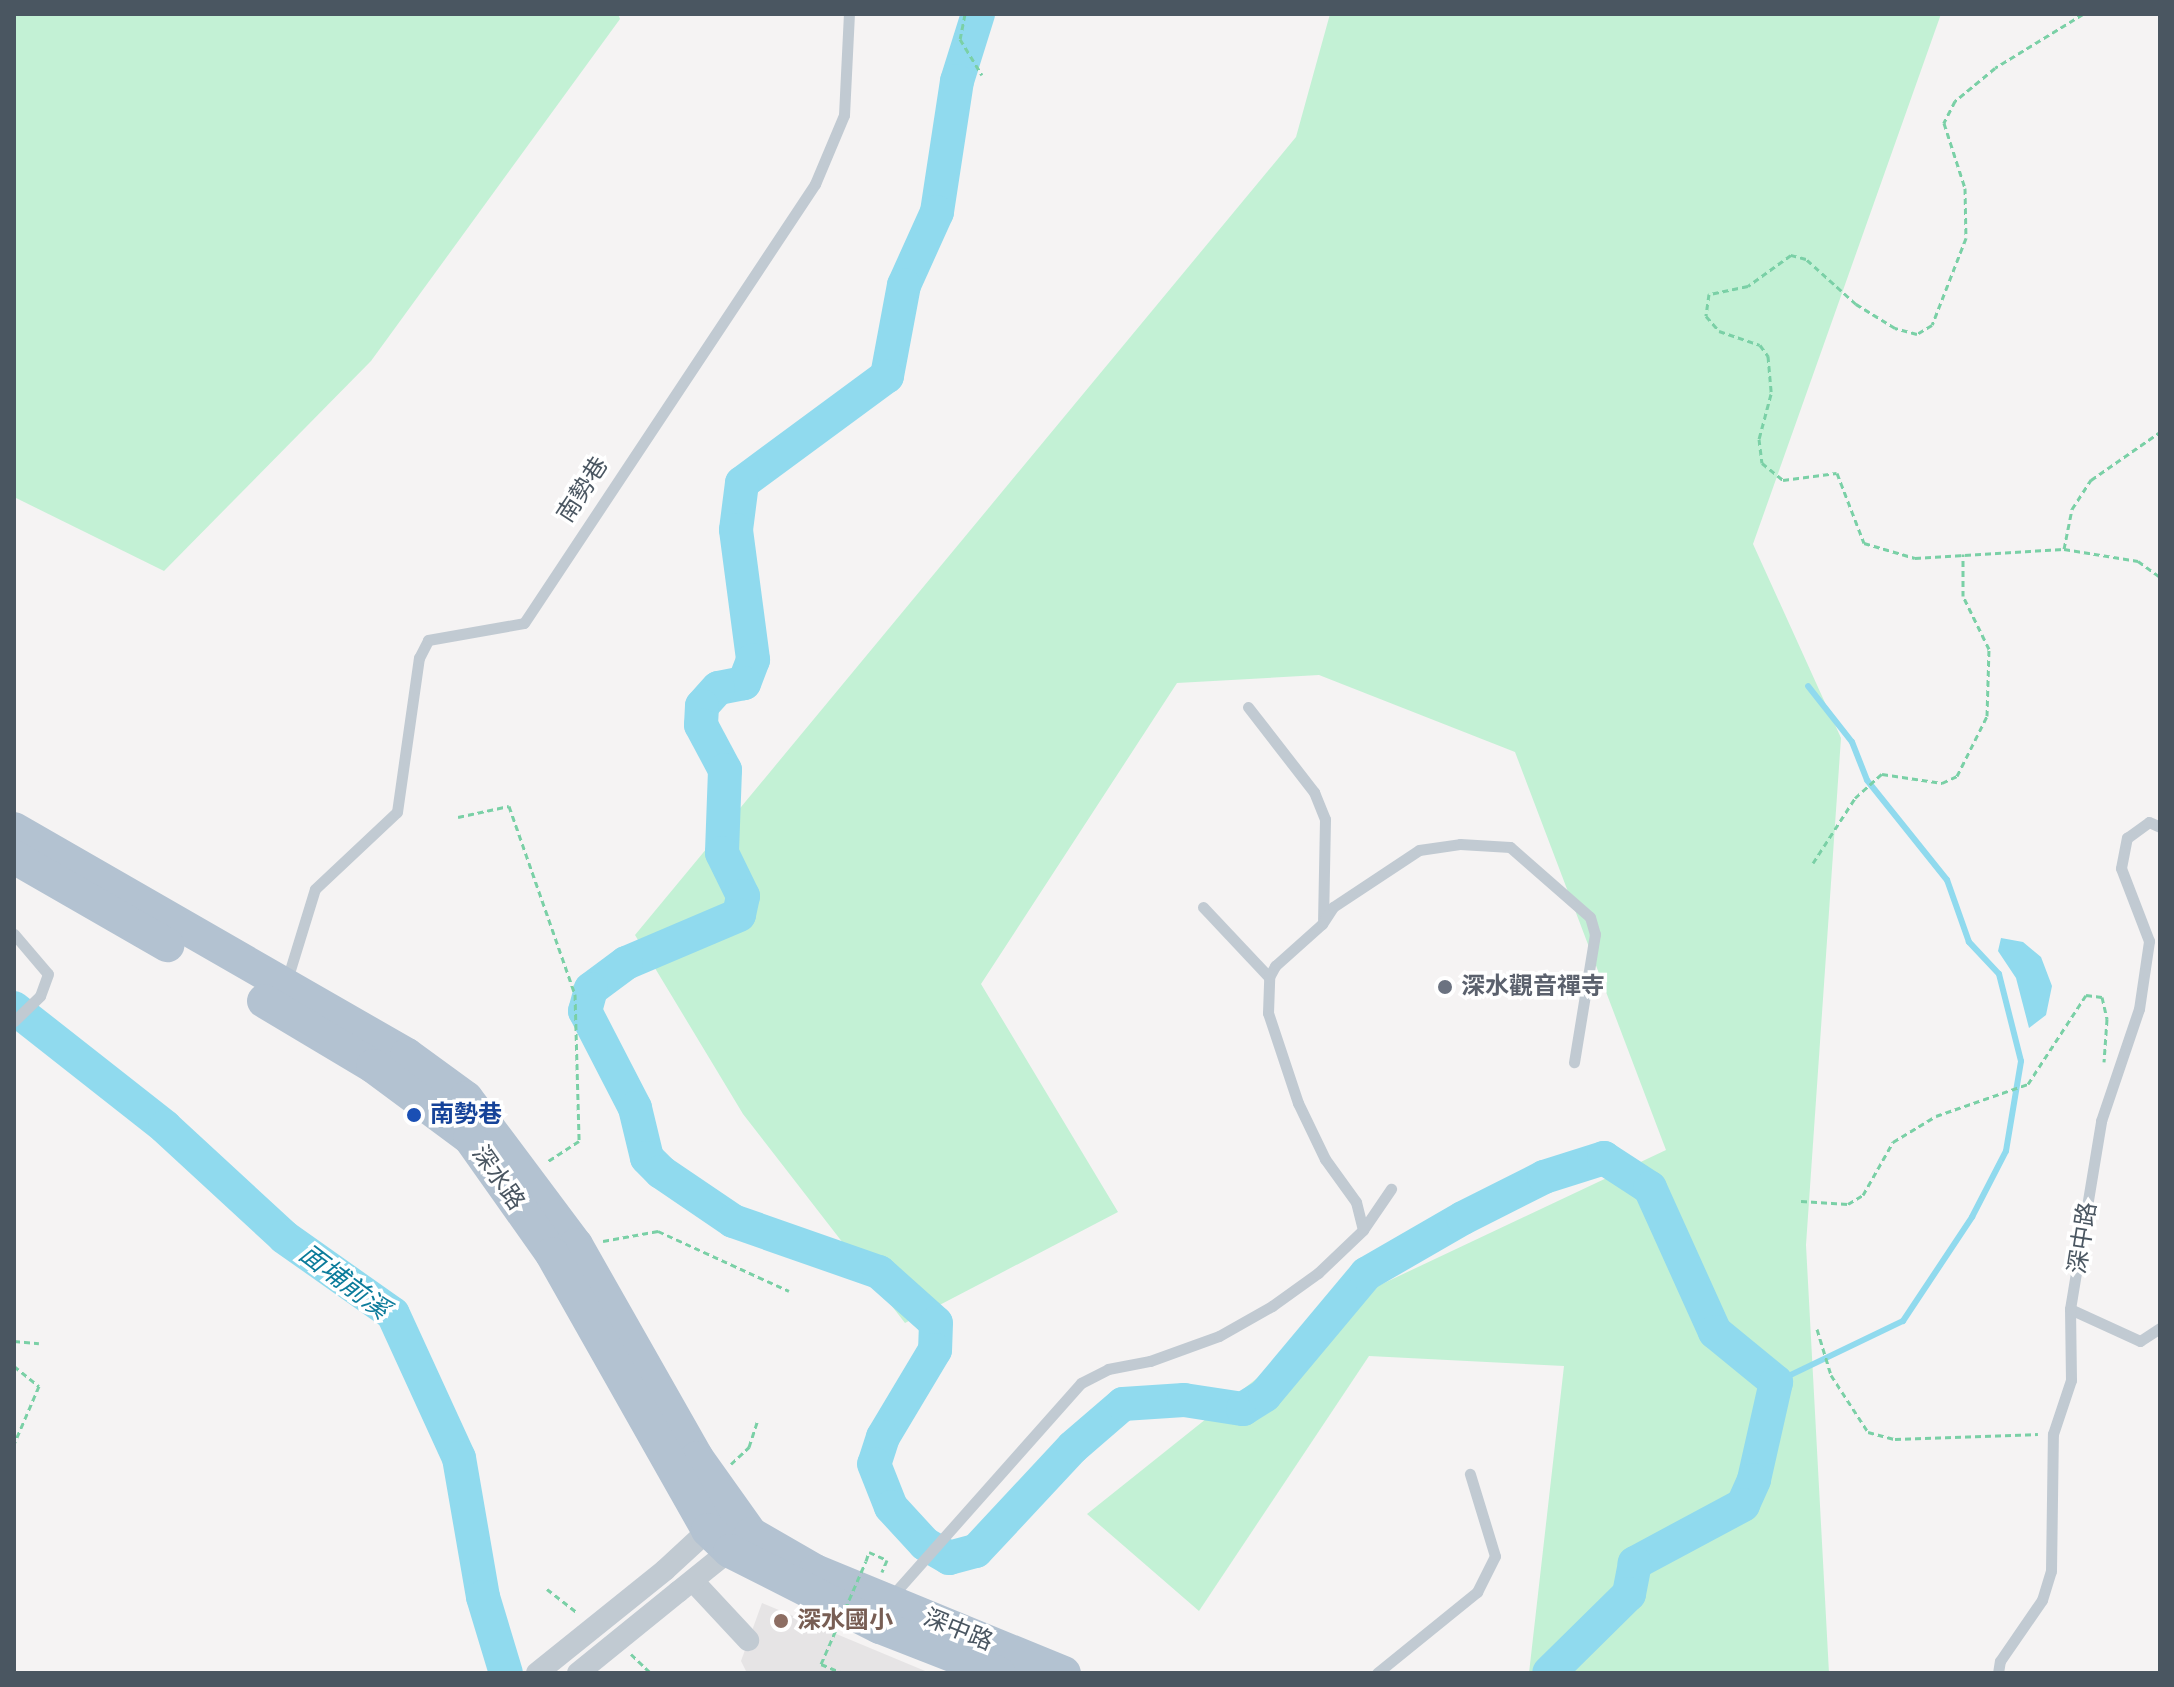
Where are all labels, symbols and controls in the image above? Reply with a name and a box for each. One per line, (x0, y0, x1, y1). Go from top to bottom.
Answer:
street label: 南勢巷 (551, 452, 615, 528)
place label: 深水觀音禪寺 (1461, 973, 1605, 1001)
marker: 深水觀音禪寺 (1436, 978, 1454, 996)
place label: 南勢巷 (430, 1101, 502, 1129)
marker: 南勢巷 (405, 1106, 423, 1124)
street label: 深水路 (466, 1140, 530, 1216)
street label: 深中路 (2063, 1200, 2103, 1276)
water label: 面埔前溪 (293, 1238, 395, 1326)
street label: 深中路 (919, 1603, 997, 1657)
place label: 深水國小 (797, 1607, 893, 1635)
marker: 深水國小 (772, 1612, 790, 1630)

